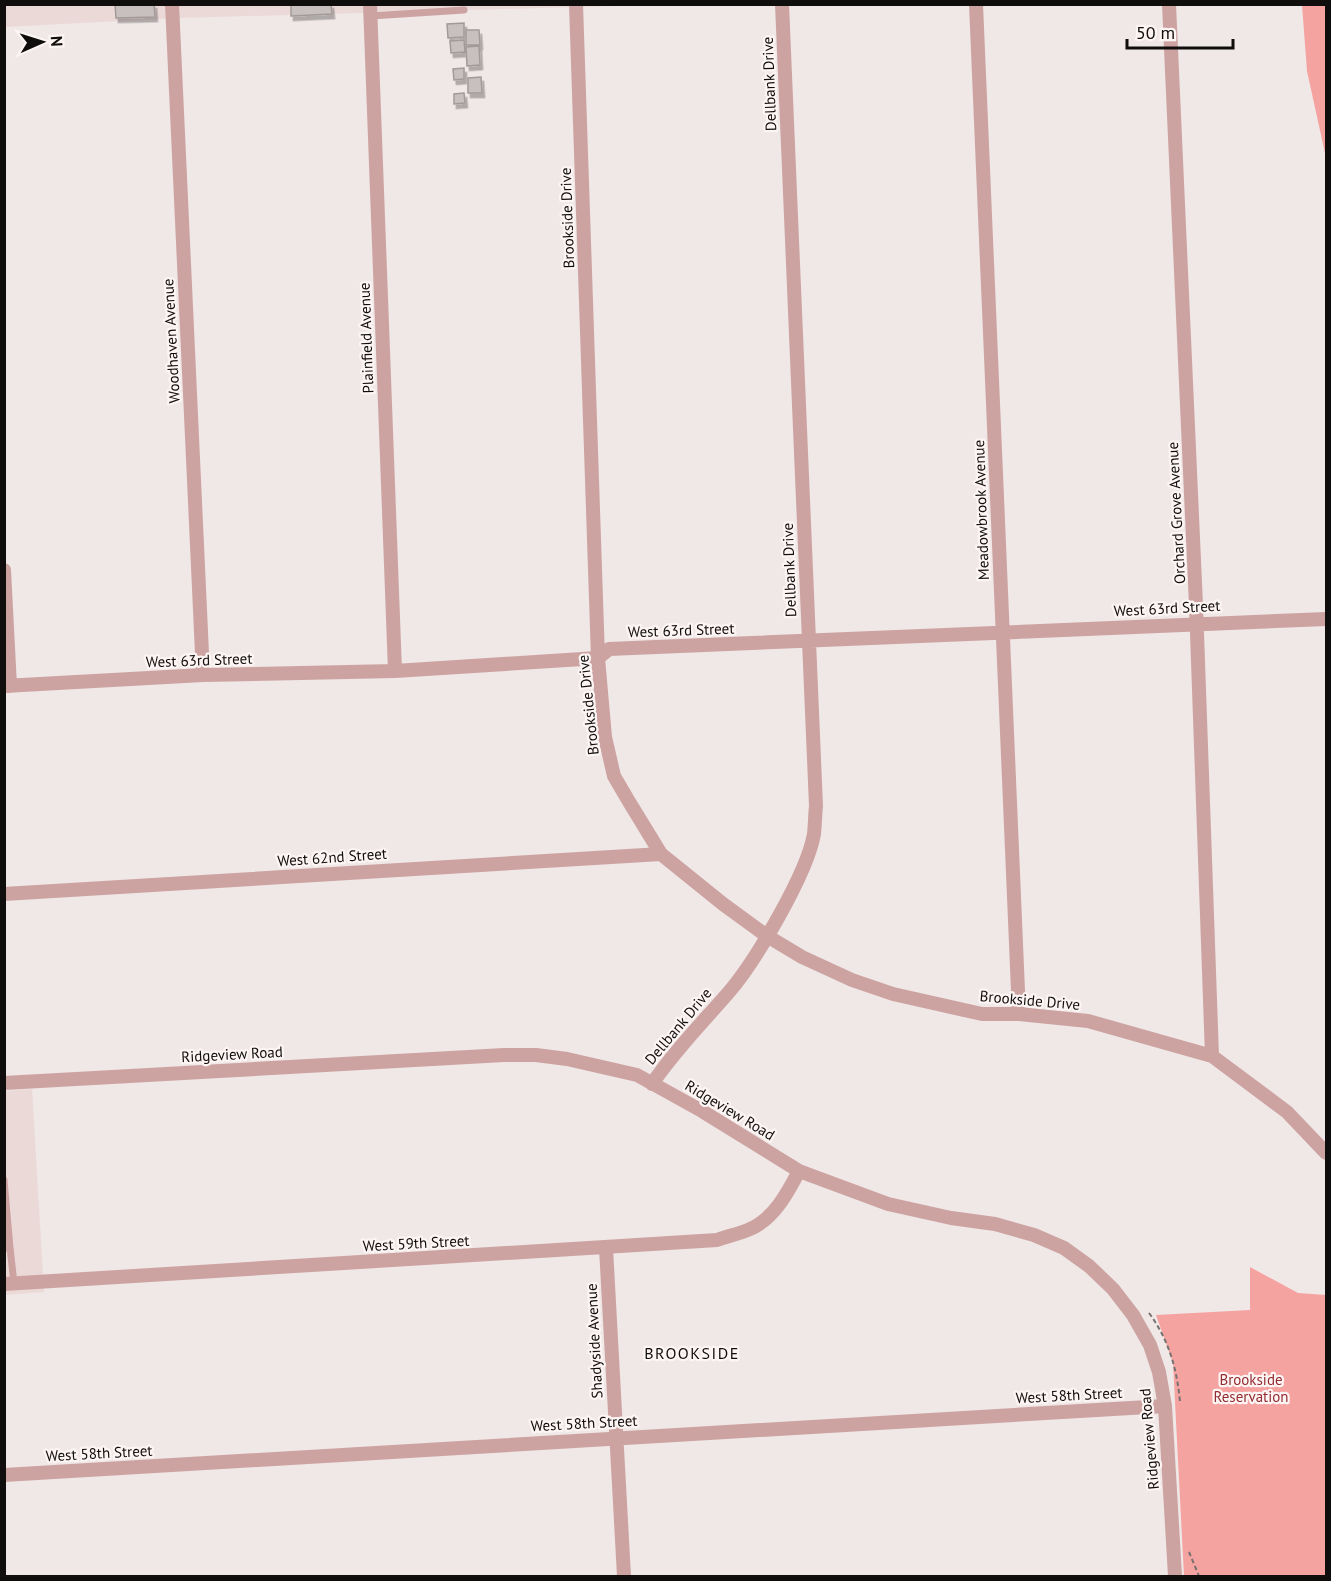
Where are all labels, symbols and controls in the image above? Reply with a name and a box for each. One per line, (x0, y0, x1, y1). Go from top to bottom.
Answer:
north arrow (12, 12, 72, 72)
scale bar (1127, 12, 1234, 50)
text: 50 m (1136, 21, 1175, 44)
text: N (47, 35, 67, 47)
street label: Dellbank Drive (758, 37, 780, 131)
street label: Brookside Drive (556, 167, 578, 269)
street label: Woodhaven Avenue (158, 278, 184, 404)
street label: Plainfield Avenue (355, 282, 377, 394)
street label: Meadowbrook Avenue (969, 440, 993, 580)
street label: Orchard Grove Avenue (1163, 442, 1189, 584)
street label: Dellbank Drive (778, 523, 800, 617)
street label: West 63rd Street (1113, 596, 1221, 620)
street label: West 63rd Street (627, 619, 735, 641)
street label: West 63rd Street (145, 649, 253, 671)
street label: Brookside Drive (573, 654, 603, 756)
street label: West 62nd Street (277, 844, 387, 870)
street label: Dellbank Drive (640, 984, 716, 1068)
street label: Brookside Drive (979, 986, 1081, 1014)
street label: Ridgeview Road (181, 1042, 283, 1066)
street label: Ridgeview Road (682, 1076, 778, 1144)
street label: West 59th Street (362, 1231, 470, 1255)
street label: Shadyside Avenue (582, 1283, 606, 1399)
district label: BROOKSIDE (644, 1343, 740, 1363)
park label: Brookside Reservation (1214, 1370, 1288, 1406)
street label: West 58th Street (1015, 1383, 1123, 1407)
street label: Ridgeview Road (1135, 1388, 1163, 1490)
street label: West 58th Street (530, 1411, 638, 1435)
street label: West 58th Street (45, 1441, 153, 1465)

